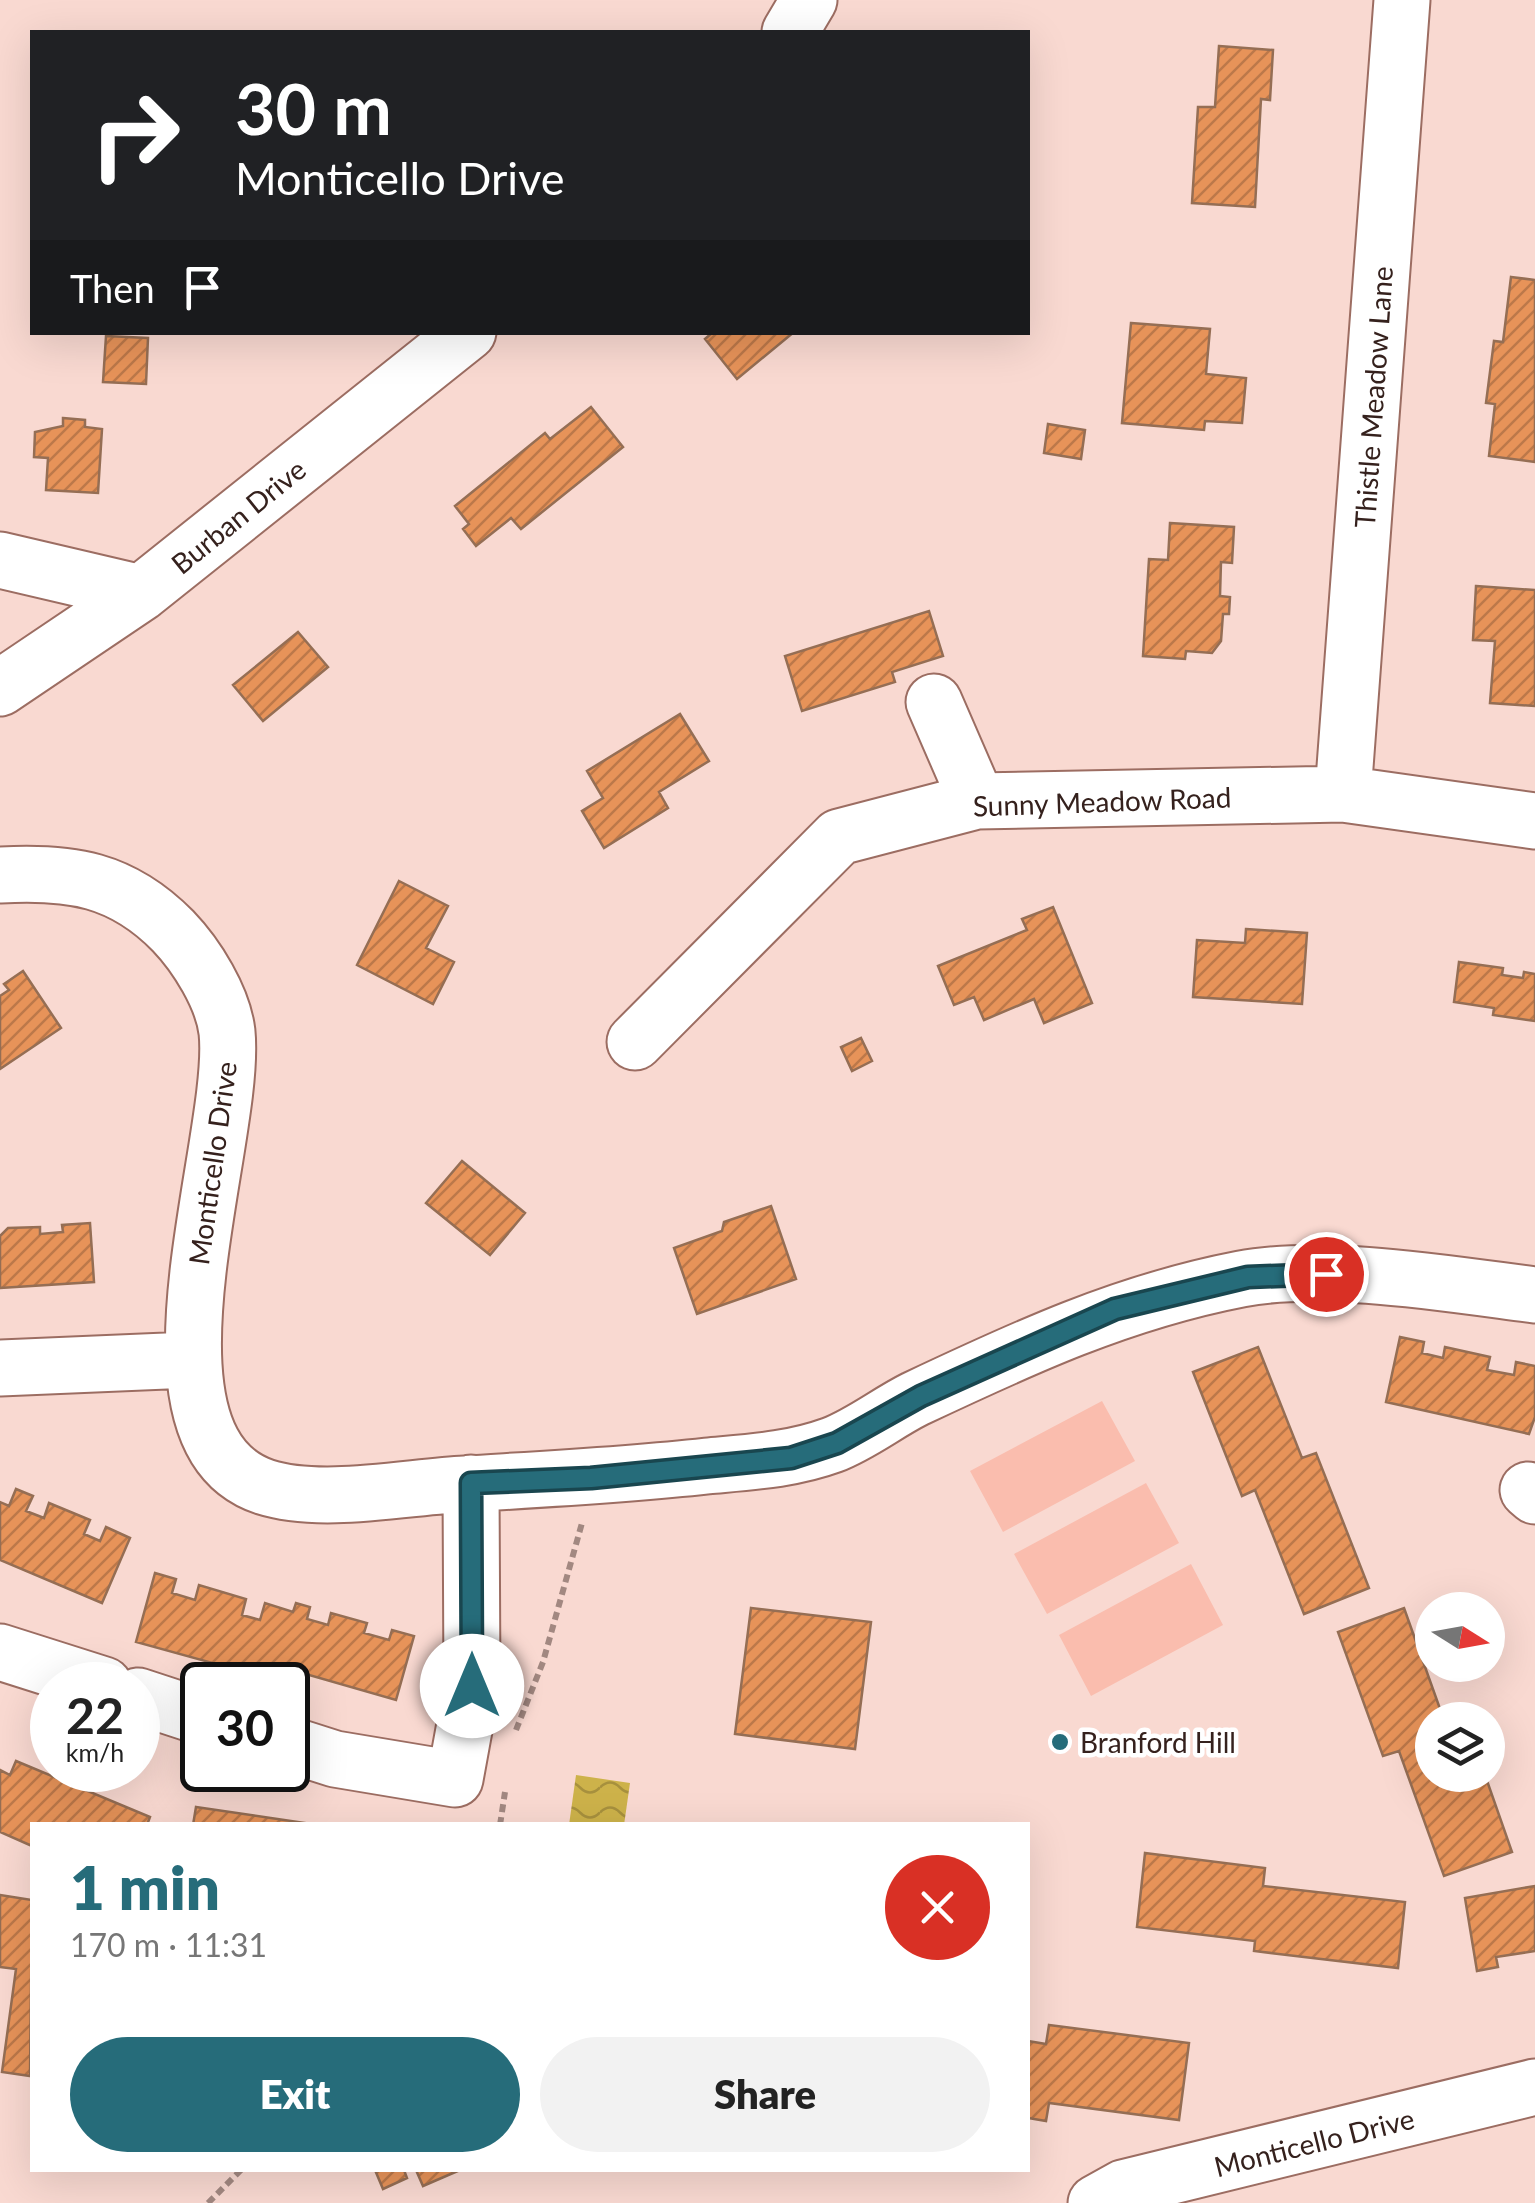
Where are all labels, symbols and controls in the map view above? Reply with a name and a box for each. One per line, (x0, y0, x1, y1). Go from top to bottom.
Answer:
text: 30 m (235, 66, 392, 150)
icon: right (70, 70, 200, 200)
text: Monticello Drive (235, 151, 565, 205)
icon: arrive (175, 260, 230, 315)
text: Then (70, 265, 155, 311)
street label: Thistle Meadow Lane (1347, 265, 1399, 529)
street label: Burban Drive (164, 452, 312, 580)
street label: Sunny Meadow Road (972, 779, 1232, 823)
street label: Monticello Drive (181, 1059, 243, 1267)
pin (1284, 1232, 1369, 1317)
icon: arrive (1299, 1247, 1354, 1302)
north arrow (1415, 1592, 1505, 1682)
map controls (1415, 1592, 1505, 1792)
position arrow (420, 1634, 524, 1738)
speed limit sign: 30 (180, 1662, 310, 1792)
text: 22 (66, 1685, 124, 1745)
button: layers (1415, 1702, 1505, 1792)
place label: Branford Hill (1080, 1725, 1236, 1759)
marker: Branford Hill (1049, 1731, 1071, 1753)
text: km/h (66, 1737, 124, 1767)
text: 1 min (70, 1851, 220, 1923)
button: close (885, 1855, 990, 1960)
text: 170 m · 11:31 (70, 1925, 267, 1964)
button: Exit (70, 2037, 520, 2152)
button: Share (540, 2037, 990, 2152)
street label: Monticello Drive (1210, 2101, 1418, 2183)

